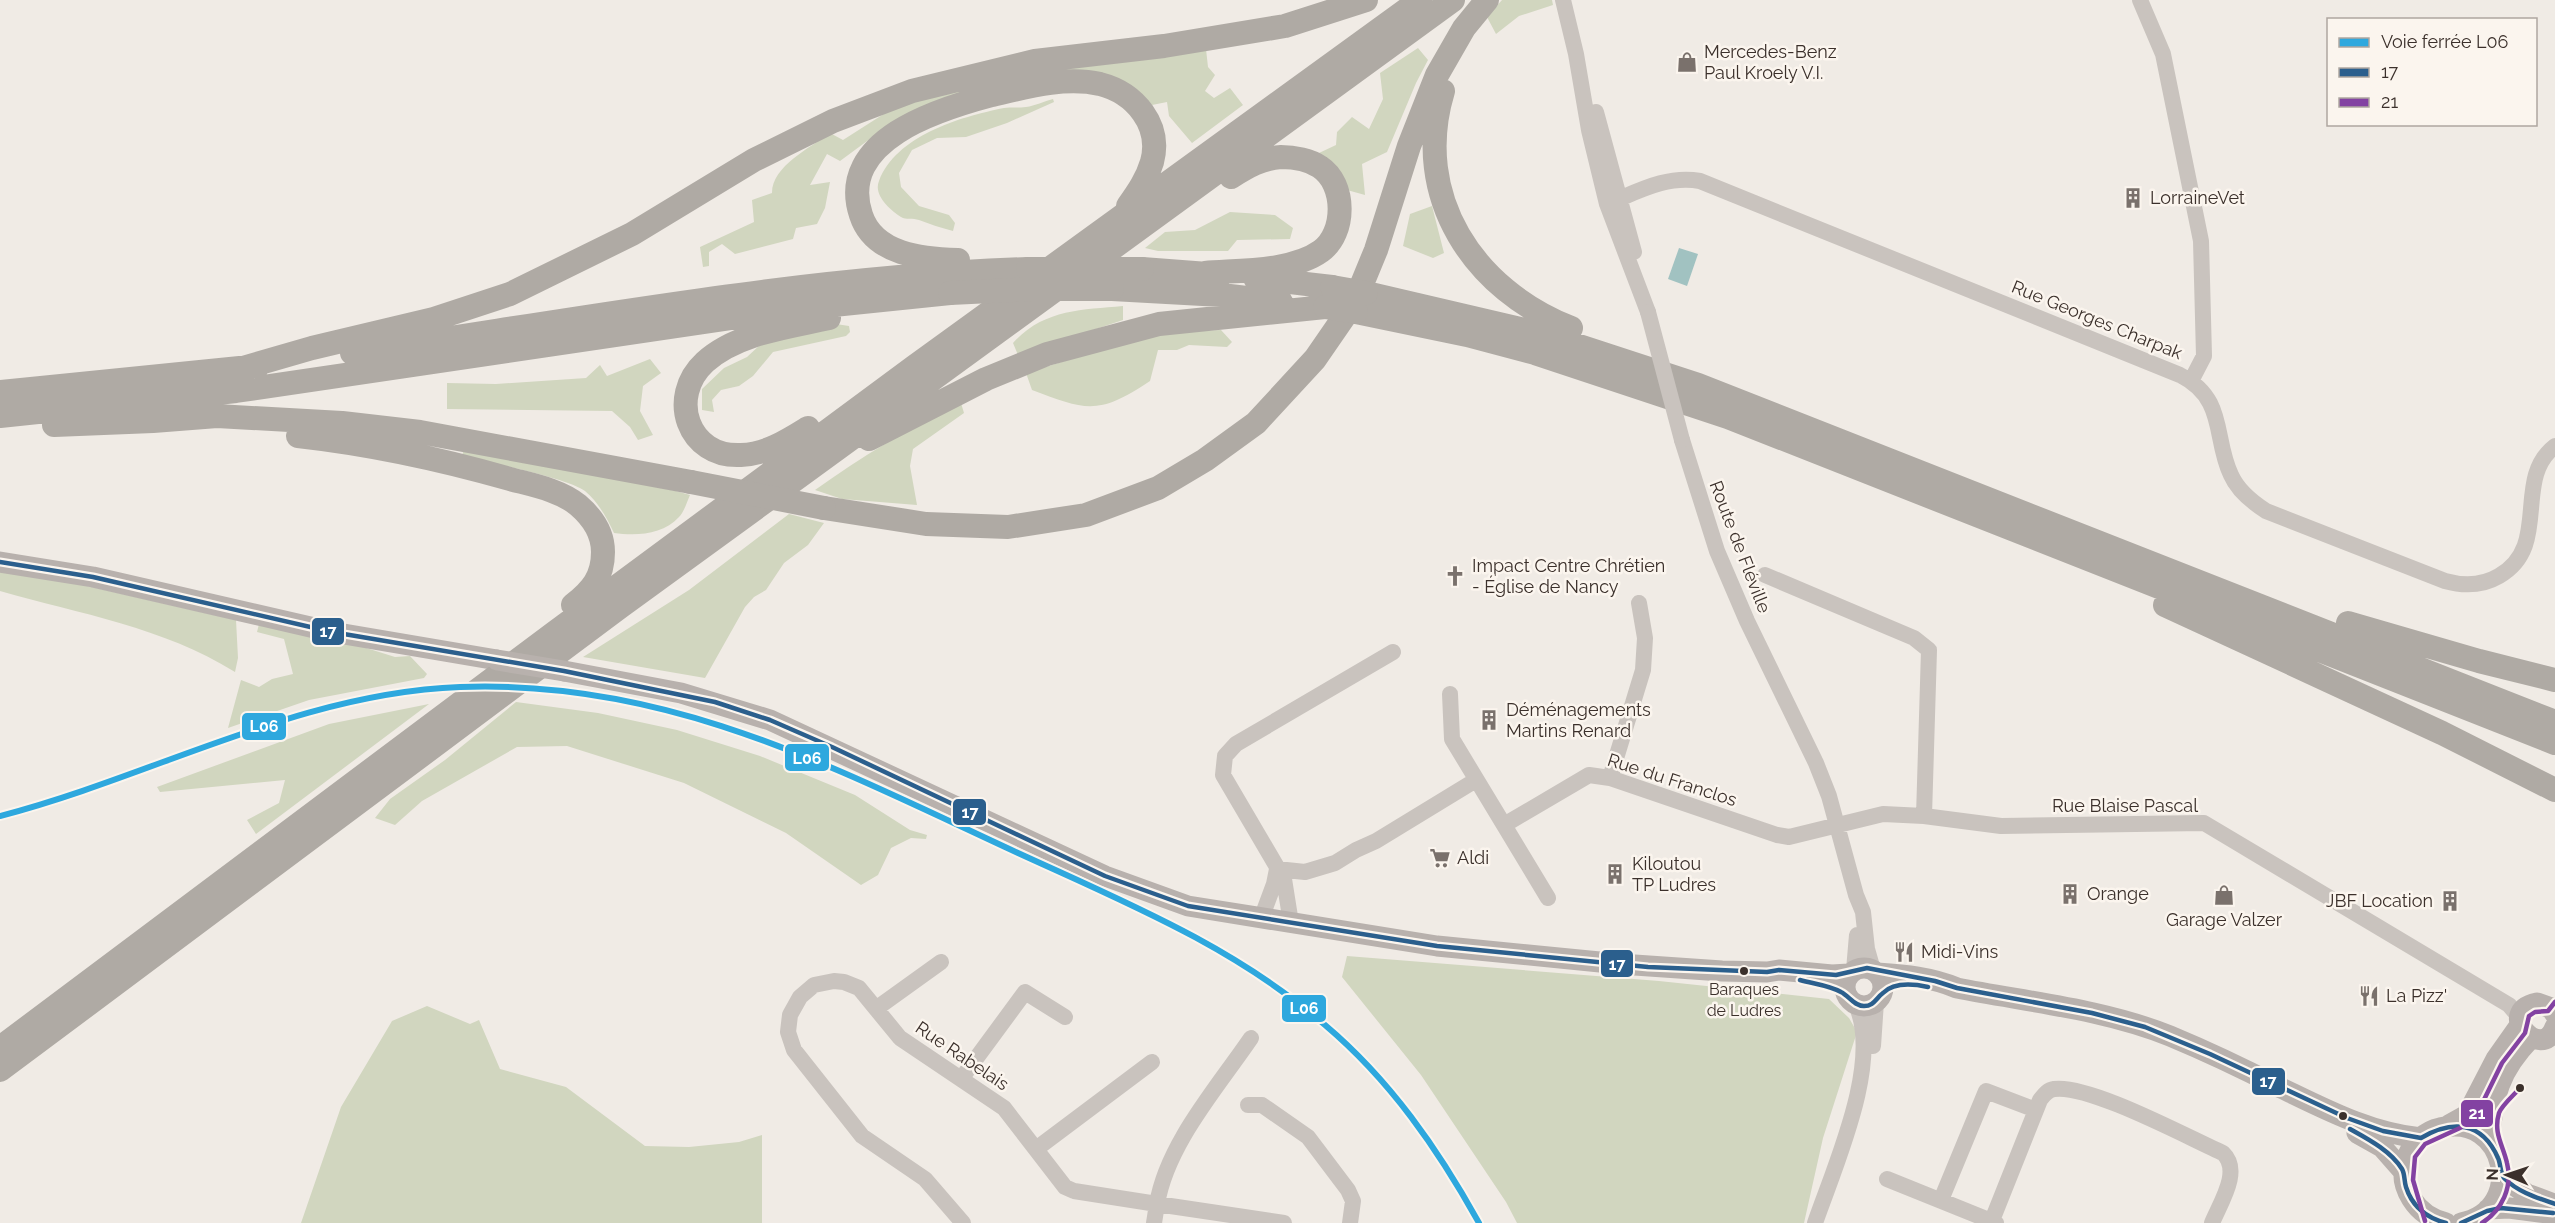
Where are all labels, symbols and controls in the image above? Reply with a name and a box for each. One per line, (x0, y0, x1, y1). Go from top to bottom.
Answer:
legend (2327, 18, 2537, 126)
text: Voie ferrée L06 (2381, 31, 2509, 52)
place label: Mercedes-Benz Paul Kroely V.I. (1704, 41, 1837, 83)
shop icon: Mercedes-Benz Paul Kroely V.I. (1675, 50, 1699, 74)
text: 17 (2381, 61, 2399, 82)
text: 21 (2381, 91, 2398, 112)
building icon: LorraineVet (2121, 186, 2145, 210)
place label: LorraineVet (2150, 187, 2245, 208)
street label: Rue Georges Charpak (2009, 276, 2186, 364)
street label: Route de Fléville (1706, 478, 1775, 616)
place label: Impact Centre Chrétien - Église de Nancy (1472, 555, 1665, 597)
church icon: Impact Centre Chrétien - Église de Nancy (1443, 564, 1467, 588)
line badge: 17 (311, 617, 345, 646)
text: 17 (320, 622, 336, 641)
place label: Déménagements Martins Renard (1506, 699, 1651, 741)
building icon: Déménagements Martins Renard (1477, 708, 1501, 732)
line badge: L06 (241, 712, 287, 741)
text: L06 (250, 717, 279, 736)
line badge: L06 (784, 743, 830, 772)
text: L06 (793, 749, 822, 768)
street label: Rue du Franclos (1605, 749, 1740, 810)
street label: Rue Blaise Pascal (2052, 795, 2198, 816)
line badge: 17 (952, 798, 987, 826)
text: 17 (962, 803, 978, 822)
supermarket icon: Aldi (1428, 846, 1452, 870)
place label: Aldi (1457, 847, 1489, 868)
place label: Kiloutou TP Ludres (1632, 853, 1716, 895)
building icon: Kiloutou TP Ludres (1603, 862, 1627, 886)
building icon: Orange (2058, 882, 2082, 906)
place label: Orange (2087, 883, 2149, 904)
shop icon: Garage Valzer (2212, 883, 2236, 907)
building icon: JBF Location (2438, 889, 2462, 913)
place label: JBF Location (2326, 890, 2433, 911)
place label: Garage Valzer (2166, 909, 2283, 930)
restaurant icon: Midi-Vins (1892, 940, 1916, 964)
place label: Midi-Vins (1921, 941, 1998, 962)
line badge: 17 (1600, 949, 1634, 978)
text: 17 (1609, 955, 1625, 974)
marker: Baraques de Ludres (1738, 965, 1750, 977)
place label: Baraques de Ludres (1707, 980, 1782, 1020)
restaurant icon: La Pizz' (2357, 984, 2381, 1008)
place label: La Pizz' (2386, 985, 2447, 1006)
line badge: L06 (1281, 994, 1327, 1023)
text: L06 (1290, 999, 1319, 1018)
street label: Rue Rabelais (912, 1017, 1013, 1095)
line badge: 17 (2251, 1067, 2286, 1096)
text: 17 (2260, 1072, 2276, 1091)
unlabelled marker (2514, 1082, 2526, 1094)
line badge: 21 (2460, 1099, 2494, 1128)
text: 21 (2469, 1104, 2486, 1123)
unlabelled marker (2337, 1110, 2349, 1122)
north arrow (2477, 1145, 2537, 1205)
text: N (2483, 1168, 2502, 1181)

